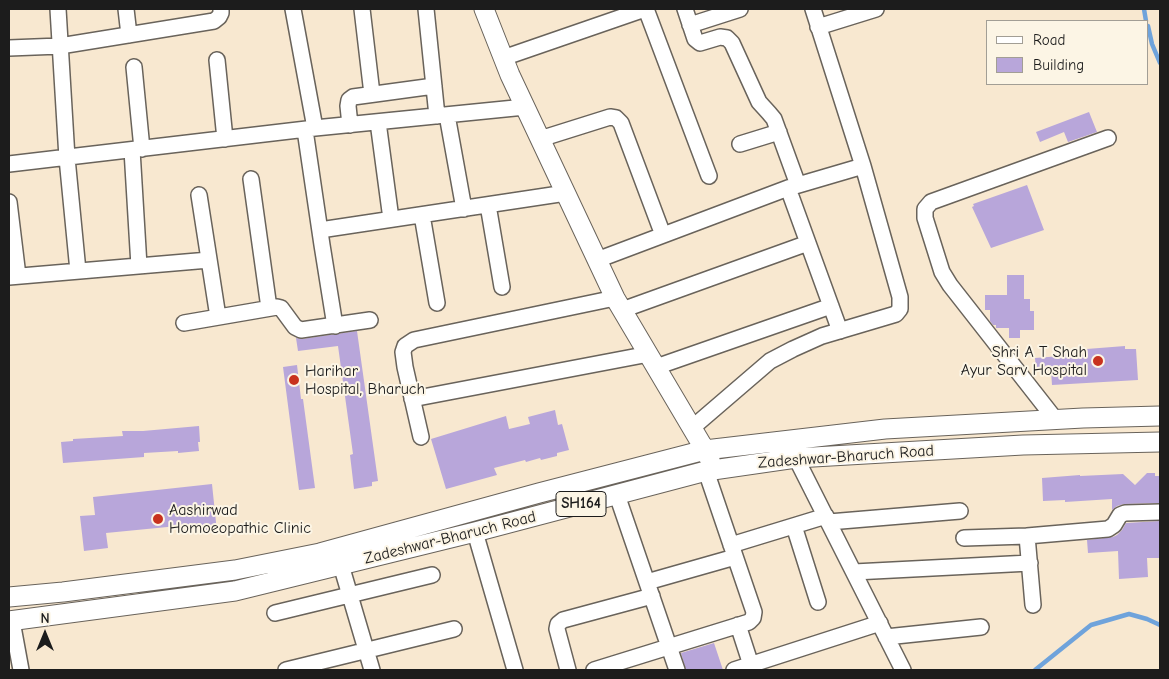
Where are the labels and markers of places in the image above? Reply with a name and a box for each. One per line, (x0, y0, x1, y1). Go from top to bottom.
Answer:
place label: Shri A T Shah Ayur Sarv Hospital (961, 342, 1087, 380)
marker: Shri A T Shah Ayur Sarv Hospital (1091, 354, 1105, 368)
place label: Harihar Hospital, Bharuch (305, 361, 425, 399)
marker: Harihar Hospital, Bharuch (287, 373, 301, 387)
place label: Aashirwad Homoeopathic Clinic (169, 500, 311, 538)
marker: Aashirwad Homoeopathic Clinic (151, 512, 165, 526)

